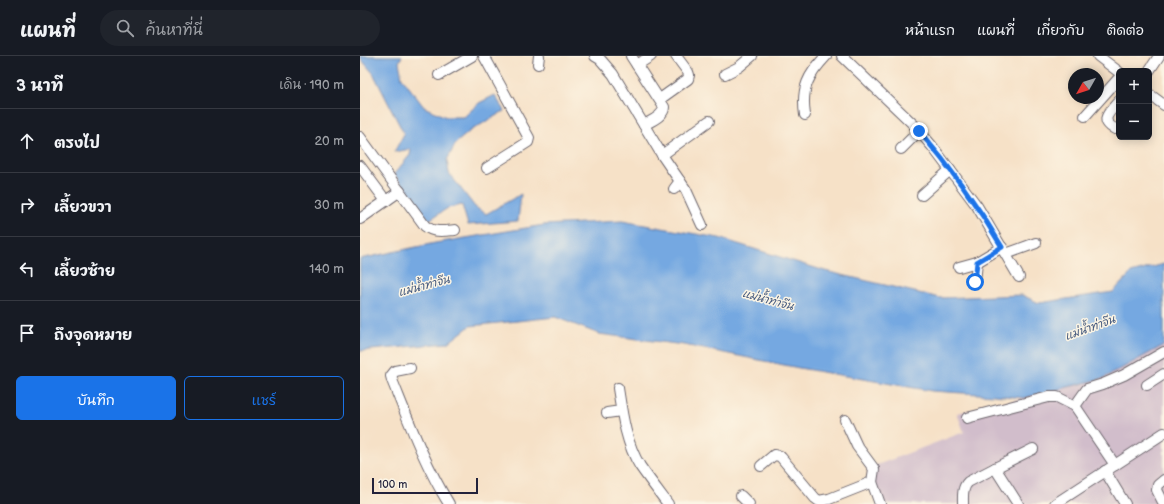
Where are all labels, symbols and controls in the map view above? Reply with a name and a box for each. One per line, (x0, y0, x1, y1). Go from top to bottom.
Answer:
search box (100, 10, 380, 46)
icon: search (114, 17, 136, 39)
text: แผนที่ (20, 20, 76, 43)
text: ค้นหาที่นี่ (146, 21, 203, 40)
text: หน้าแรก (905, 22, 955, 39)
text: แผนที่ (977, 22, 1015, 39)
text: เกี่ยวกับ (1037, 22, 1084, 39)
text: ติดต่อ (1106, 22, 1144, 39)
north arrow (1068, 68, 1104, 104)
map controls (1116, 68, 1152, 140)
button: + (1116, 68, 1152, 104)
text: 3 นาที (16, 76, 63, 96)
text: เดิน · 190 m (279, 77, 344, 93)
button: − (1116, 104, 1152, 140)
route end (910, 122, 928, 140)
icon: ahead (16, 130, 38, 152)
text: 20 m (314, 133, 344, 149)
text: ตรงไป (54, 134, 100, 153)
icon: right (16, 194, 38, 216)
text: 30 m (314, 197, 344, 213)
text: เลี้ยวขวา (54, 198, 112, 217)
icon: left (16, 258, 38, 280)
text: 140 m (309, 261, 344, 277)
text: เลี้ยวซ้าย (54, 262, 115, 281)
water label: แม่น้ำท่าจีน (396, 269, 452, 299)
route start (966, 273, 984, 291)
water label: แม่น้ำท่าจีน (741, 283, 797, 313)
water label: แม่น้ำท่าจีน (1062, 309, 1117, 343)
icon: arrive (16, 322, 38, 344)
text: ถึงจุดหมาย (54, 326, 132, 345)
button: บันทึก (16, 376, 176, 420)
button: แชร์ (184, 376, 344, 420)
scale bar (372, 476, 478, 495)
text: 100 m (378, 478, 407, 491)

